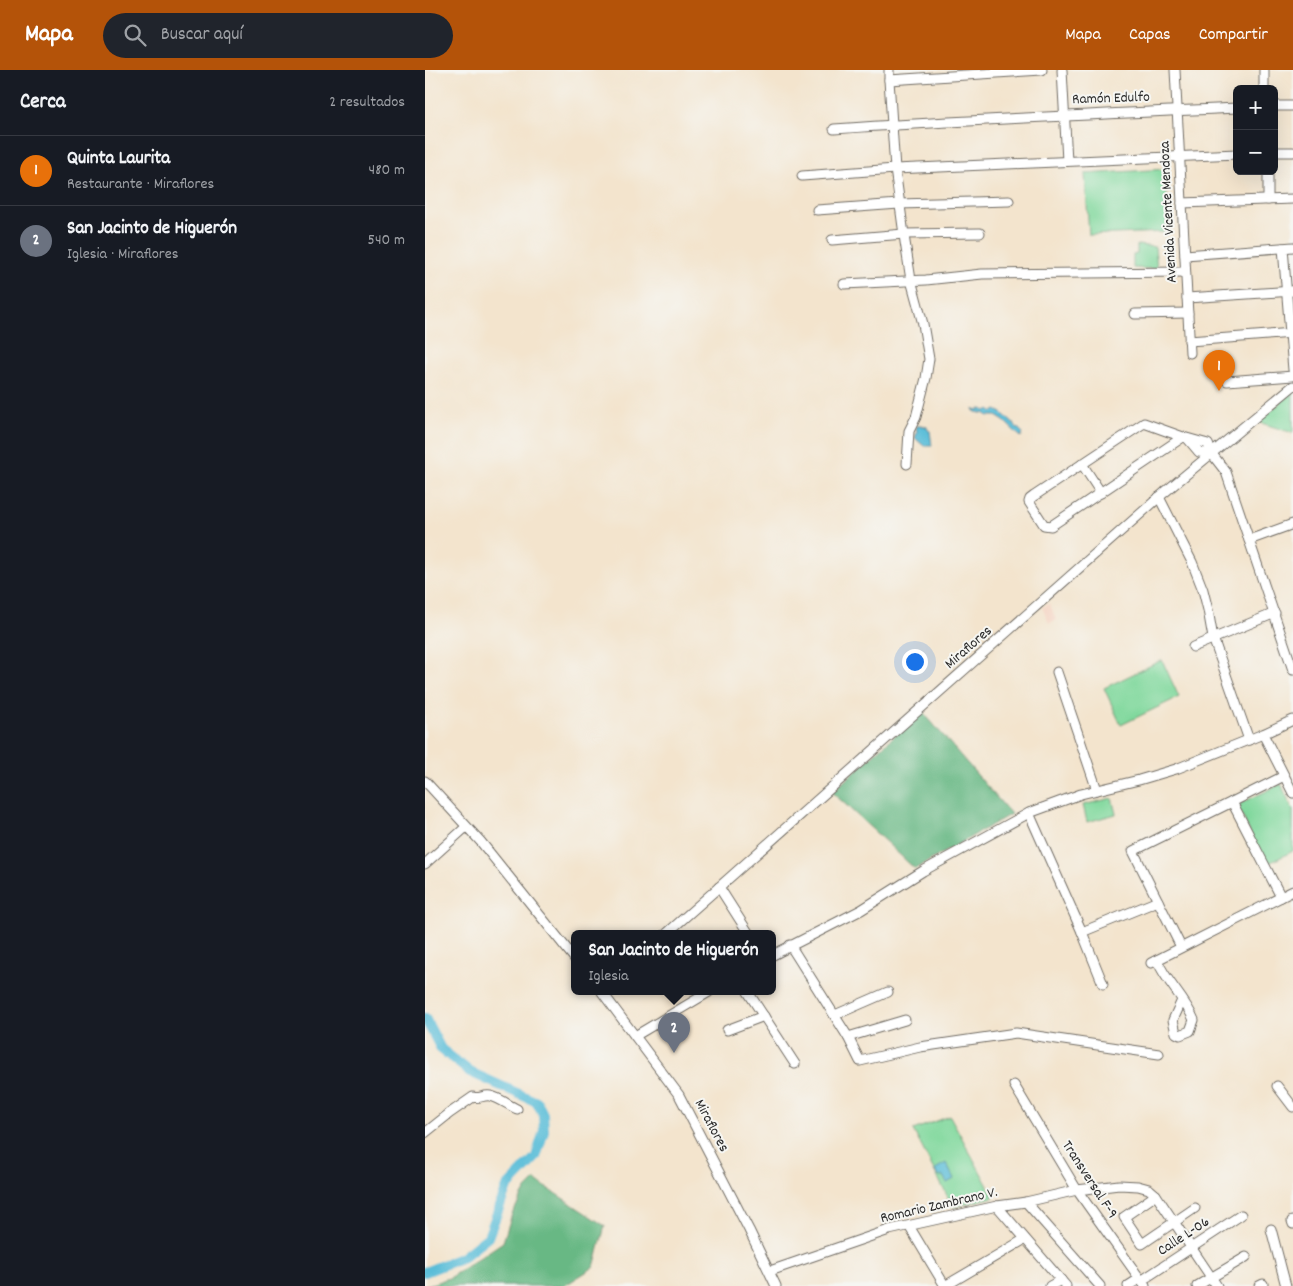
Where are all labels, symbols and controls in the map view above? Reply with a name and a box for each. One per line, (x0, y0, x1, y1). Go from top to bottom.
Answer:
search box (103, 13, 453, 58)
text: Mapa (25, 18, 73, 52)
icon: search (121, 21, 149, 49)
text: Buscar aquí (161, 22, 243, 49)
text: Mapa (1065, 23, 1101, 48)
text: Capas (1129, 23, 1171, 48)
text: Compartir (1199, 23, 1268, 48)
map controls (1233, 85, 1278, 175)
button: + (1233, 85, 1278, 130)
street label: Ramón Edulfo (1072, 87, 1150, 111)
text: Cerca (20, 88, 66, 118)
text: 2 resultados (329, 91, 405, 114)
button: − (1233, 130, 1278, 175)
street label: Avenida Vicente Mendoza (1154, 140, 1184, 284)
text: Quinta Laurita (67, 146, 170, 173)
text: 1 (34, 159, 38, 182)
text: 480 m (369, 159, 405, 182)
text: Restaurante · Miraflores (67, 173, 214, 196)
text: San Jacinto de Higuerón (67, 216, 237, 243)
text: 2 (33, 229, 40, 252)
text: 540 m (368, 229, 405, 252)
text: Iglesia · Miraflores (67, 243, 179, 266)
pin: 1 (1203, 350, 1235, 391)
street label: Miraflores (940, 621, 998, 675)
your location (902, 649, 928, 675)
popup (571, 930, 776, 995)
text: San Jacinto de Higuerón (589, 938, 758, 965)
text: Iglesia (589, 965, 629, 988)
pin: 2 (658, 1012, 690, 1053)
street label: Miraflores (688, 1096, 734, 1156)
street label: Transversal F-9 (1055, 1137, 1123, 1223)
street label: Romario Zambrano V. (878, 1182, 1000, 1230)
street label: Calle L-06 (1154, 1212, 1214, 1262)

